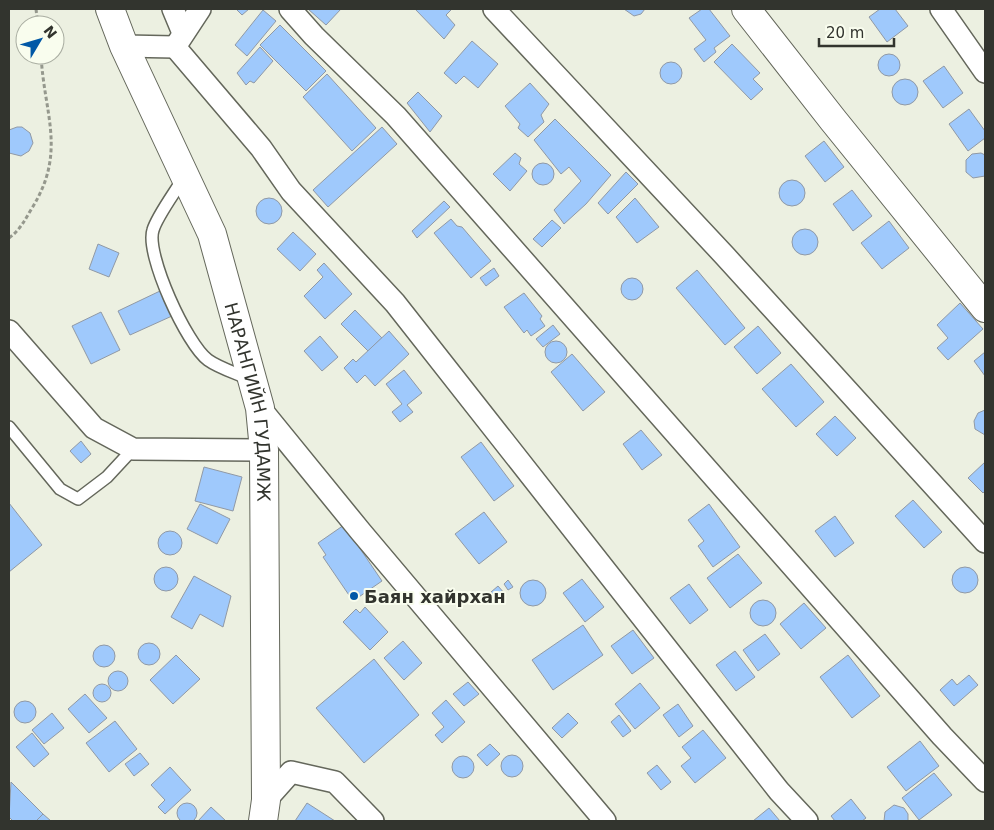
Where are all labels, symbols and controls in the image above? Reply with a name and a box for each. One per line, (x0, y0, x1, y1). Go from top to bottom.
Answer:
north arrow (15, 15, 65, 65)
scale bar (819, 15, 894, 47)
text: N (40, 22, 60, 42)
text: 20 m (826, 24, 864, 42)
street label: НАРАНГИЙН ГУДАМЖ (221, 300, 275, 502)
place label: Баян хайрхан (364, 586, 506, 607)
marker: Баян хайрхан (348, 590, 360, 602)

